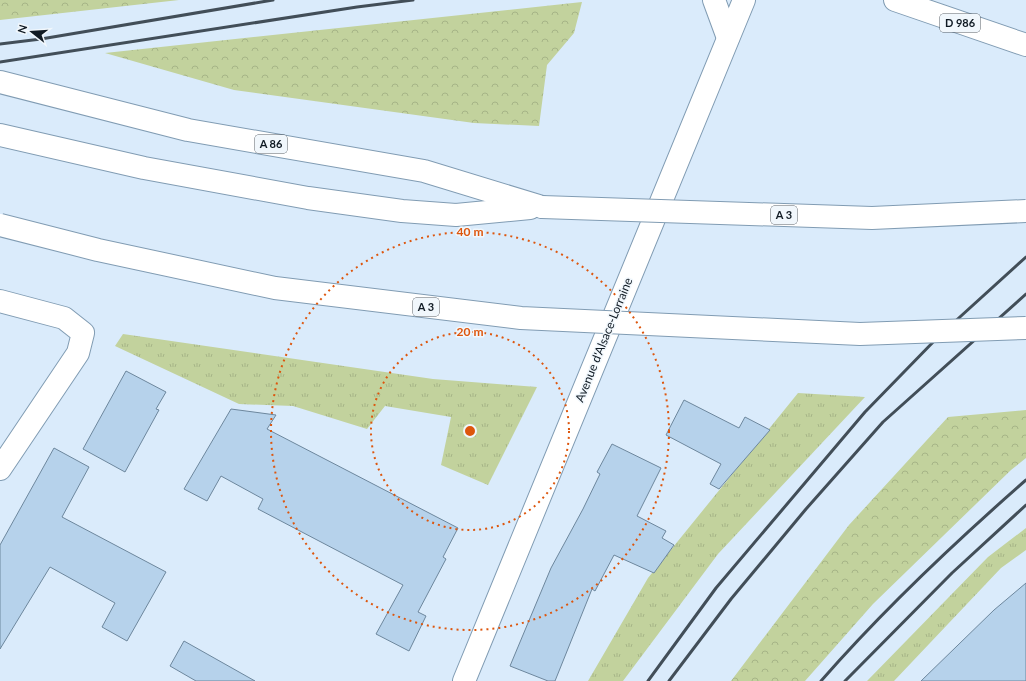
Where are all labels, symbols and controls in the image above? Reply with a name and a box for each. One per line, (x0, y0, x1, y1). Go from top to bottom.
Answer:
north arrow (12, 12, 52, 52)
road number: D 986 (940, 14, 980, 32)
text: N (15, 23, 29, 35)
road number: A 86 (255, 135, 287, 153)
road number: A 3 (771, 206, 797, 224)
text: 40 m (457, 224, 483, 239)
street label: Avenue d'Alsace-Lorraine (572, 275, 635, 404)
road number: A 3 (413, 298, 439, 316)
text: 20 m (457, 324, 483, 339)
centre of rings (463, 424, 477, 438)

